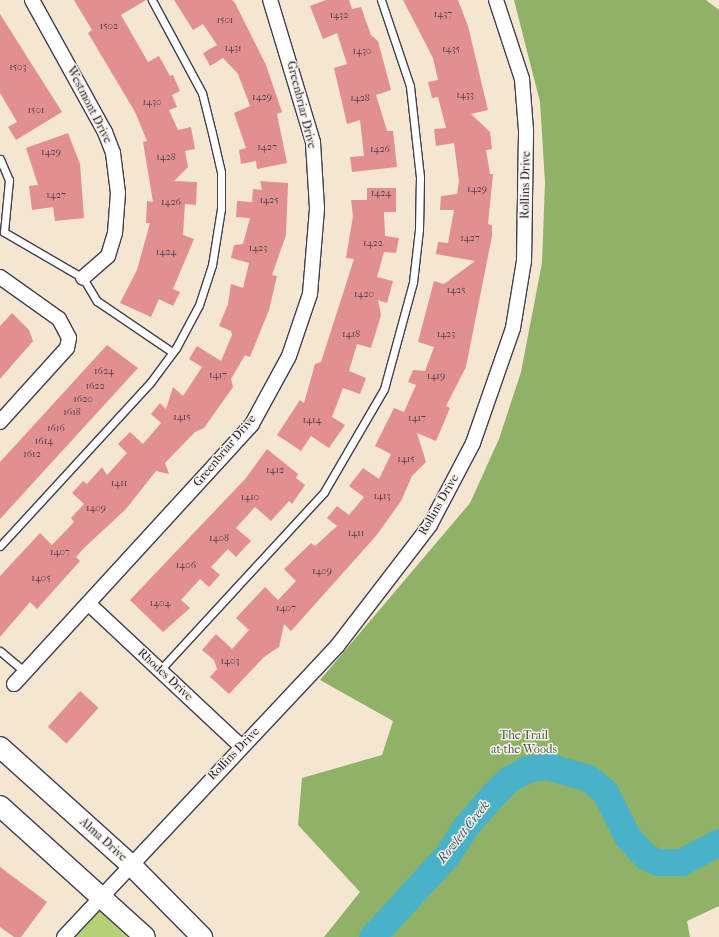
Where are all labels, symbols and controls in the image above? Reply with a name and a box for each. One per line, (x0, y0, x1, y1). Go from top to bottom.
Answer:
house number: 1437 (434, 9, 452, 21)
house number: 1432 (330, 10, 348, 22)
house number: 1501 (217, 15, 233, 27)
house number: 1502 (100, 21, 118, 33)
house number: 1431 (224, 43, 242, 55)
house number: 1435 (442, 44, 460, 56)
house number: 1430 (352, 46, 372, 58)
street label: Greenbriar Drive (283, 60, 319, 150)
house number: 1503 (9, 62, 27, 74)
street label: Westmont Drive (63, 64, 115, 146)
house number: 1433 (456, 90, 474, 102)
house number: 1429 (252, 92, 272, 104)
house number: 1428 (350, 93, 370, 105)
house number: 1430 (142, 97, 162, 109)
house number: 1501 (28, 105, 44, 117)
house number: 1427 (257, 142, 277, 154)
house number: 1426 (370, 144, 390, 156)
house number: 1429 (41, 147, 61, 159)
street label: Rollins Drive (518, 151, 534, 219)
house number: 1428 (156, 152, 176, 164)
house number: 1429 (467, 184, 487, 196)
house number: 1424 (371, 188, 391, 200)
house number: 1427 (46, 190, 66, 202)
house number: 1425 (260, 195, 278, 207)
house number: 1426 (161, 197, 181, 209)
house number: 1427 (460, 233, 480, 245)
house number: 1422 (363, 238, 383, 250)
house number: 1423 (249, 243, 267, 255)
house number: 1424 (156, 247, 176, 259)
house number: 1425 (447, 285, 465, 297)
house number: 1420 (354, 289, 374, 301)
house number: 1418 (342, 329, 360, 341)
house number: 1423 (437, 329, 455, 341)
house number: 1624 (94, 366, 114, 378)
house number: 1417 (209, 370, 227, 382)
house number: 1419 (427, 371, 445, 383)
house number: 1622 (85, 381, 105, 393)
house number: 1620 (73, 394, 93, 406)
house number: 1618 (63, 407, 81, 419)
house number: 1415 (173, 412, 191, 424)
street label: Greenbriar Drive (191, 412, 259, 490)
house number: 1417 (408, 413, 426, 425)
house number: 1414 (303, 415, 321, 427)
house number: 1616 (47, 423, 65, 435)
house number: 1614 (35, 436, 53, 448)
house number: 1612 (23, 449, 41, 461)
house number: 1415 (397, 454, 415, 466)
house number: 1412 (266, 465, 284, 477)
street label: Rollins Drive (416, 472, 462, 538)
house number: 1411 (111, 478, 127, 490)
house number: 1413 (373, 491, 391, 503)
house number: 1410 (241, 492, 259, 504)
house number: 1409 (86, 503, 106, 515)
house number: 1411 (348, 528, 364, 540)
house number: 1408 (209, 533, 229, 545)
house number: 1407 (50, 547, 70, 559)
house number: 1406 (176, 560, 196, 572)
house number: 1409 (312, 566, 332, 578)
house number: 1405 (31, 573, 51, 585)
house number: 1404 (150, 598, 170, 610)
house number: 1407 (276, 603, 296, 615)
street label: Rhodes Drive (134, 646, 196, 704)
house number: 1403 (220, 656, 240, 668)
street label: Rollins Drive (205, 725, 263, 783)
park label: The Trail at the Woods (491, 729, 557, 757)
water label: Rowlett Creek (435, 798, 493, 866)
street label: Alma Drive (76, 815, 130, 865)

